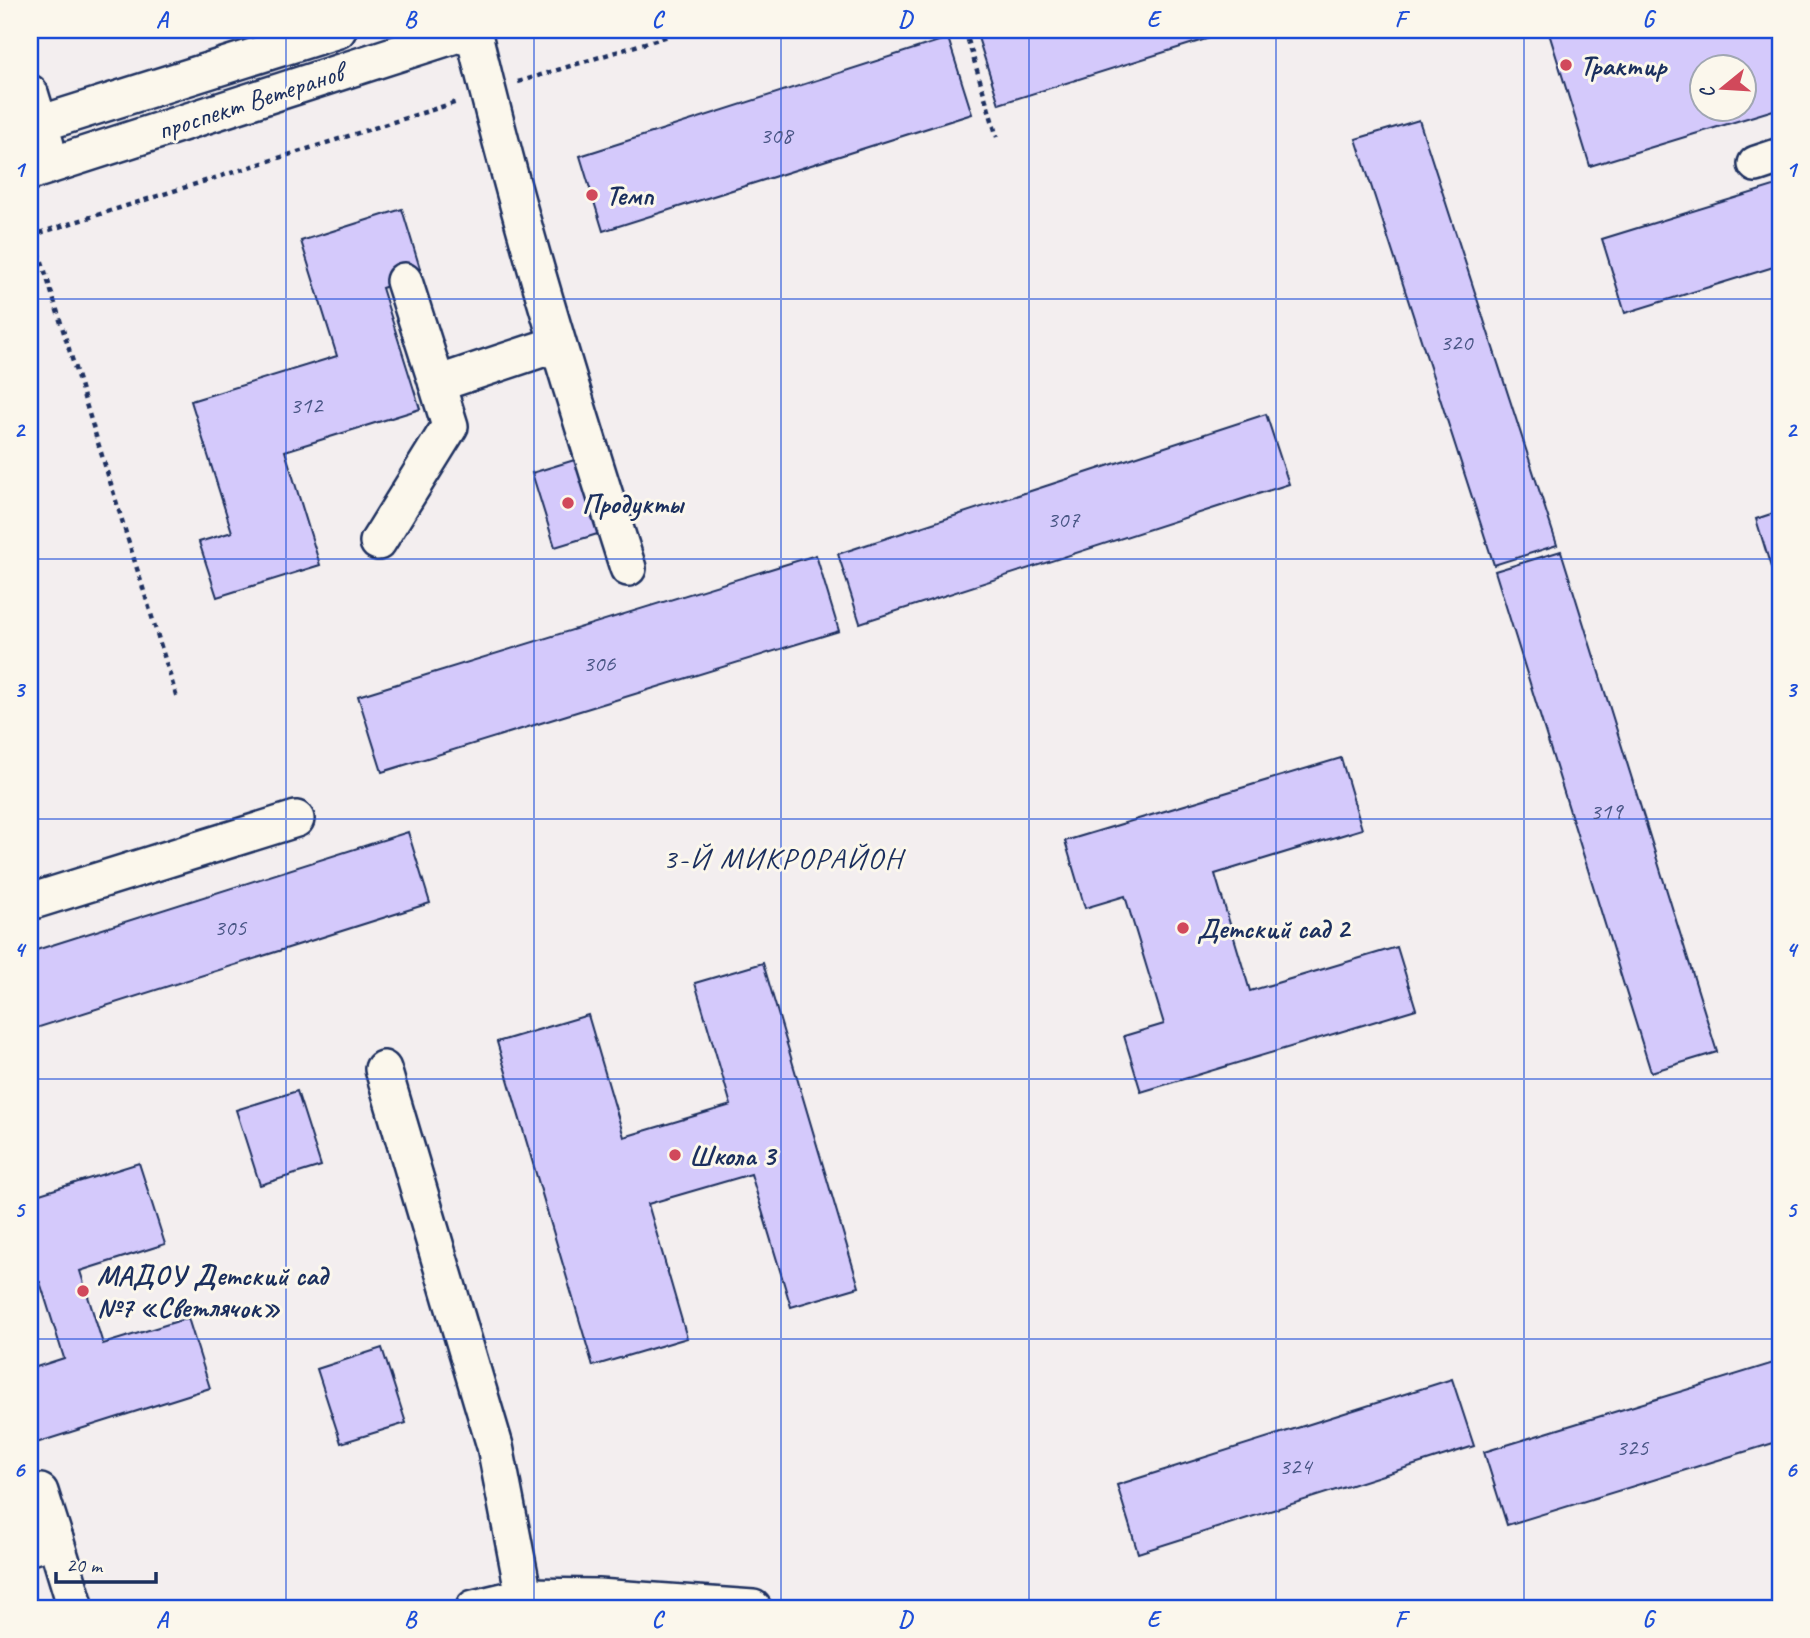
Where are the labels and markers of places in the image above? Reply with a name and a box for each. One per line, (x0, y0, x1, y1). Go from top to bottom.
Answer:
place label: Трактир (1580, 48, 1669, 83)
marker: Трактир (1558, 57, 1574, 73)
place label: Темп (606, 178, 654, 213)
marker: Темп (584, 187, 600, 203)
place label: Продукты (582, 486, 685, 522)
marker: Продукты (560, 495, 576, 511)
place label: Детский сад 2 (1197, 911, 1352, 946)
marker: Детский сад 2 (1175, 920, 1191, 936)
place label: Школа 3 (689, 1138, 778, 1173)
marker: Школа 3 (667, 1147, 683, 1163)
place label: МАДОУ Детский сад №7 «Светлячок» (97, 1258, 331, 1325)
marker: МАДОУ Детский сад №7 «Светлячок» (75, 1283, 91, 1299)

